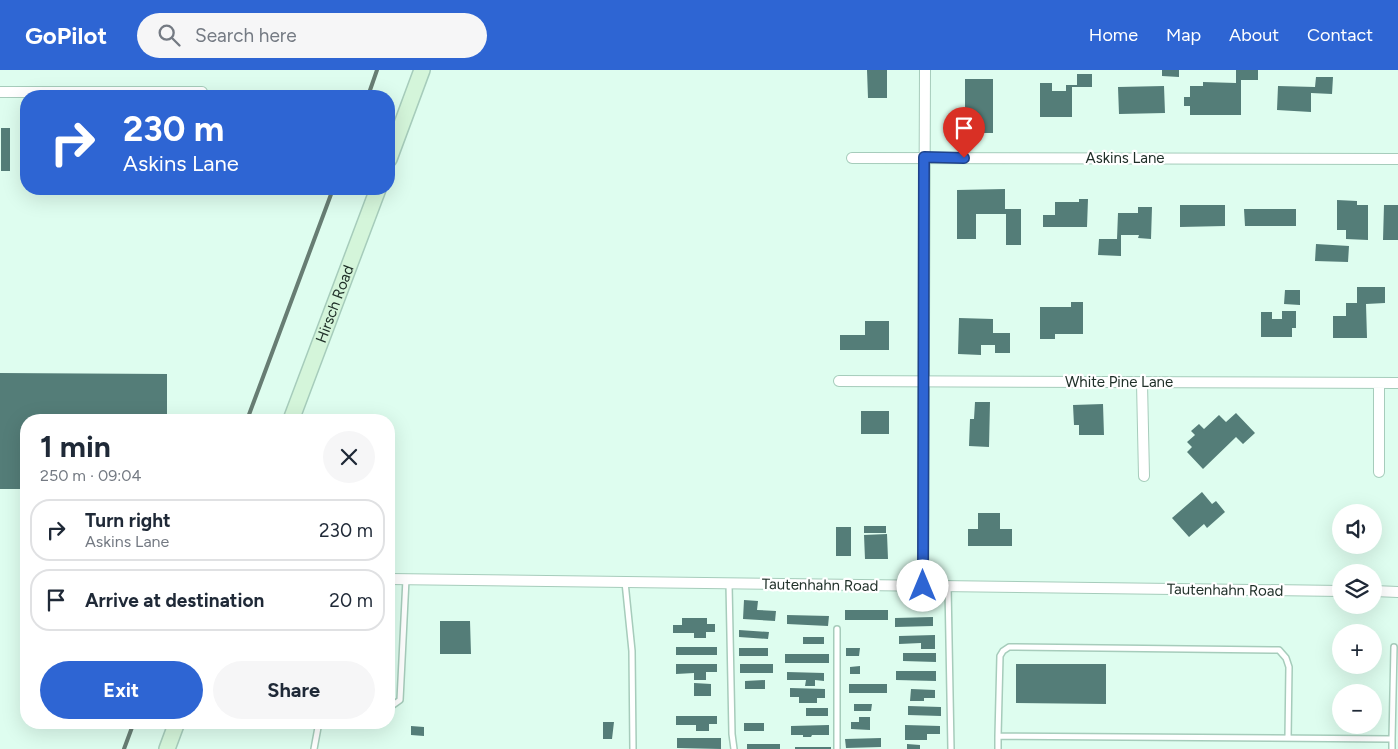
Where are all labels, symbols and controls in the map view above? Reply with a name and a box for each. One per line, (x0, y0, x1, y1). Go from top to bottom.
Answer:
search box (137, 13, 487, 58)
text: GoPilot (25, 21, 107, 50)
icon: search (155, 21, 183, 49)
text: Search here (195, 24, 297, 47)
text: Home (1089, 24, 1138, 46)
text: Map (1166, 24, 1201, 46)
text: About (1229, 24, 1279, 46)
text: Contact (1307, 24, 1373, 46)
pin (943, 107, 985, 158)
text: 230 m (123, 108, 224, 150)
icon: right (40, 110, 105, 175)
icon: arrive (950, 114, 978, 142)
street label: Askins Lane (1086, 149, 1164, 167)
text: Askins Lane (123, 150, 239, 177)
street label: Hirsch Road (312, 263, 358, 345)
street label: White Pine Lane (1065, 373, 1173, 391)
text: 1 min (40, 428, 111, 465)
button: close (323, 431, 375, 483)
text: 250 m · 09:04 (40, 466, 142, 485)
map controls (1332, 504, 1382, 734)
button: sound (1332, 504, 1382, 554)
text: Turn right (85, 509, 171, 532)
icon: right (42, 516, 70, 544)
text: 230 m (319, 519, 373, 542)
text: Askins Lane (85, 532, 169, 551)
position arrow (896, 559, 948, 611)
button: layers (1332, 564, 1382, 614)
street label: Tautenhahn Road (762, 575, 878, 595)
street label: Tautenhahn Road (1167, 580, 1283, 600)
icon: arrive (42, 586, 70, 614)
text: Arrive at destination (85, 589, 264, 612)
text: 20 m (329, 589, 373, 612)
button: + (1332, 624, 1382, 674)
button: Exit (40, 661, 203, 719)
button: Share (213, 661, 375, 719)
button: − (1332, 684, 1382, 734)

